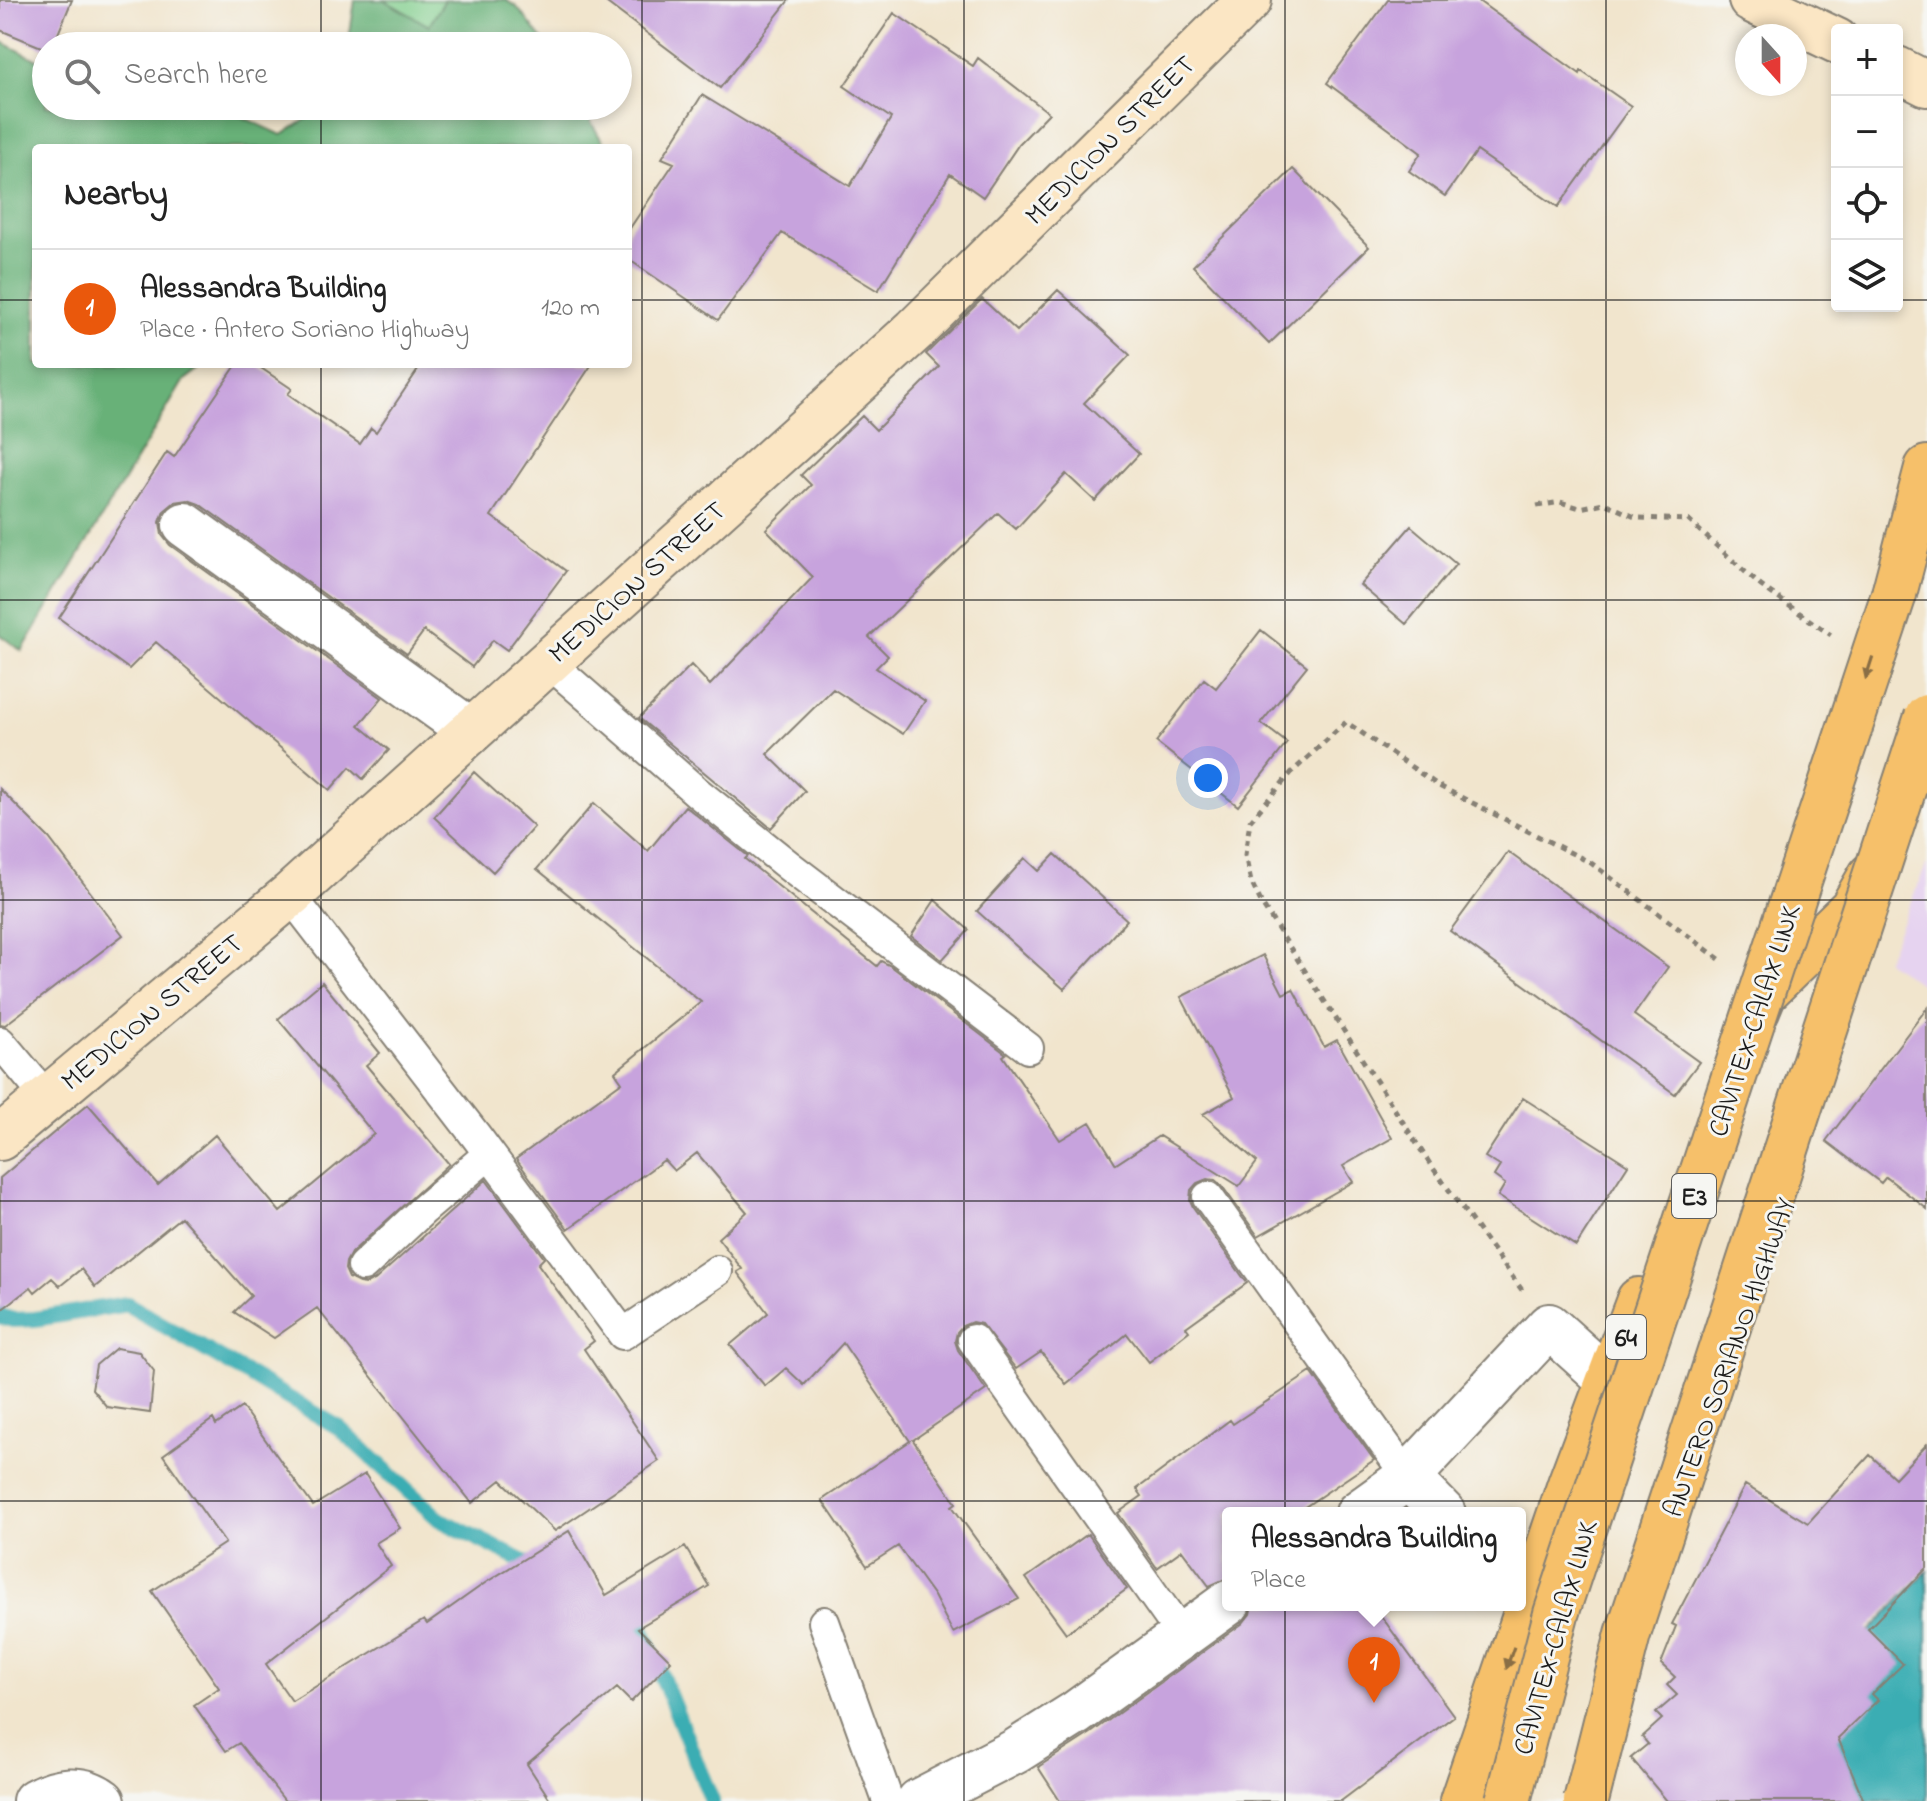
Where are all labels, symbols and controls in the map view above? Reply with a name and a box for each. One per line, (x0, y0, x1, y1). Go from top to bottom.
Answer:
north arrow (1735, 24, 1807, 96)
map controls (1831, 24, 1903, 312)
button: + (1831, 24, 1903, 96)
search box (32, 32, 632, 120)
street label: MEDICION STREET (1017, 47, 1206, 236)
icon: search (60, 54, 104, 98)
text: Search here (124, 54, 268, 98)
button: − (1831, 96, 1903, 168)
button: locate (1831, 168, 1903, 240)
text: Nearby (64, 171, 168, 221)
button: layers (1831, 240, 1903, 312)
text: Alessandra Building (140, 268, 387, 312)
text: 1 (86, 290, 94, 328)
text: 120 m (541, 290, 600, 328)
text: Place · Antero Soriano Highway (140, 312, 469, 350)
street label: MEDICION STREET (540, 492, 736, 675)
one-way arrow (1863, 656, 1875, 680)
your location (1188, 758, 1228, 798)
street label: CAVITEX–CALAX LINK (1699, 899, 1813, 1143)
street label: MEDICION STREET (53, 925, 253, 1102)
road number: E3 (1672, 1174, 1716, 1218)
street label: ANTERO SORIANO HIGHWAY (1654, 1193, 1808, 1524)
road number: 64 (1606, 1315, 1646, 1359)
popup (1222, 1507, 1526, 1611)
street label: CAVITEX–CALAX LINK (1504, 1515, 1611, 1760)
text: Alessandra Building (1251, 1518, 1497, 1562)
text: Place (1251, 1562, 1306, 1600)
pin: 1 (1348, 1637, 1400, 1703)
one-way arrow (1503, 1646, 1515, 1670)

